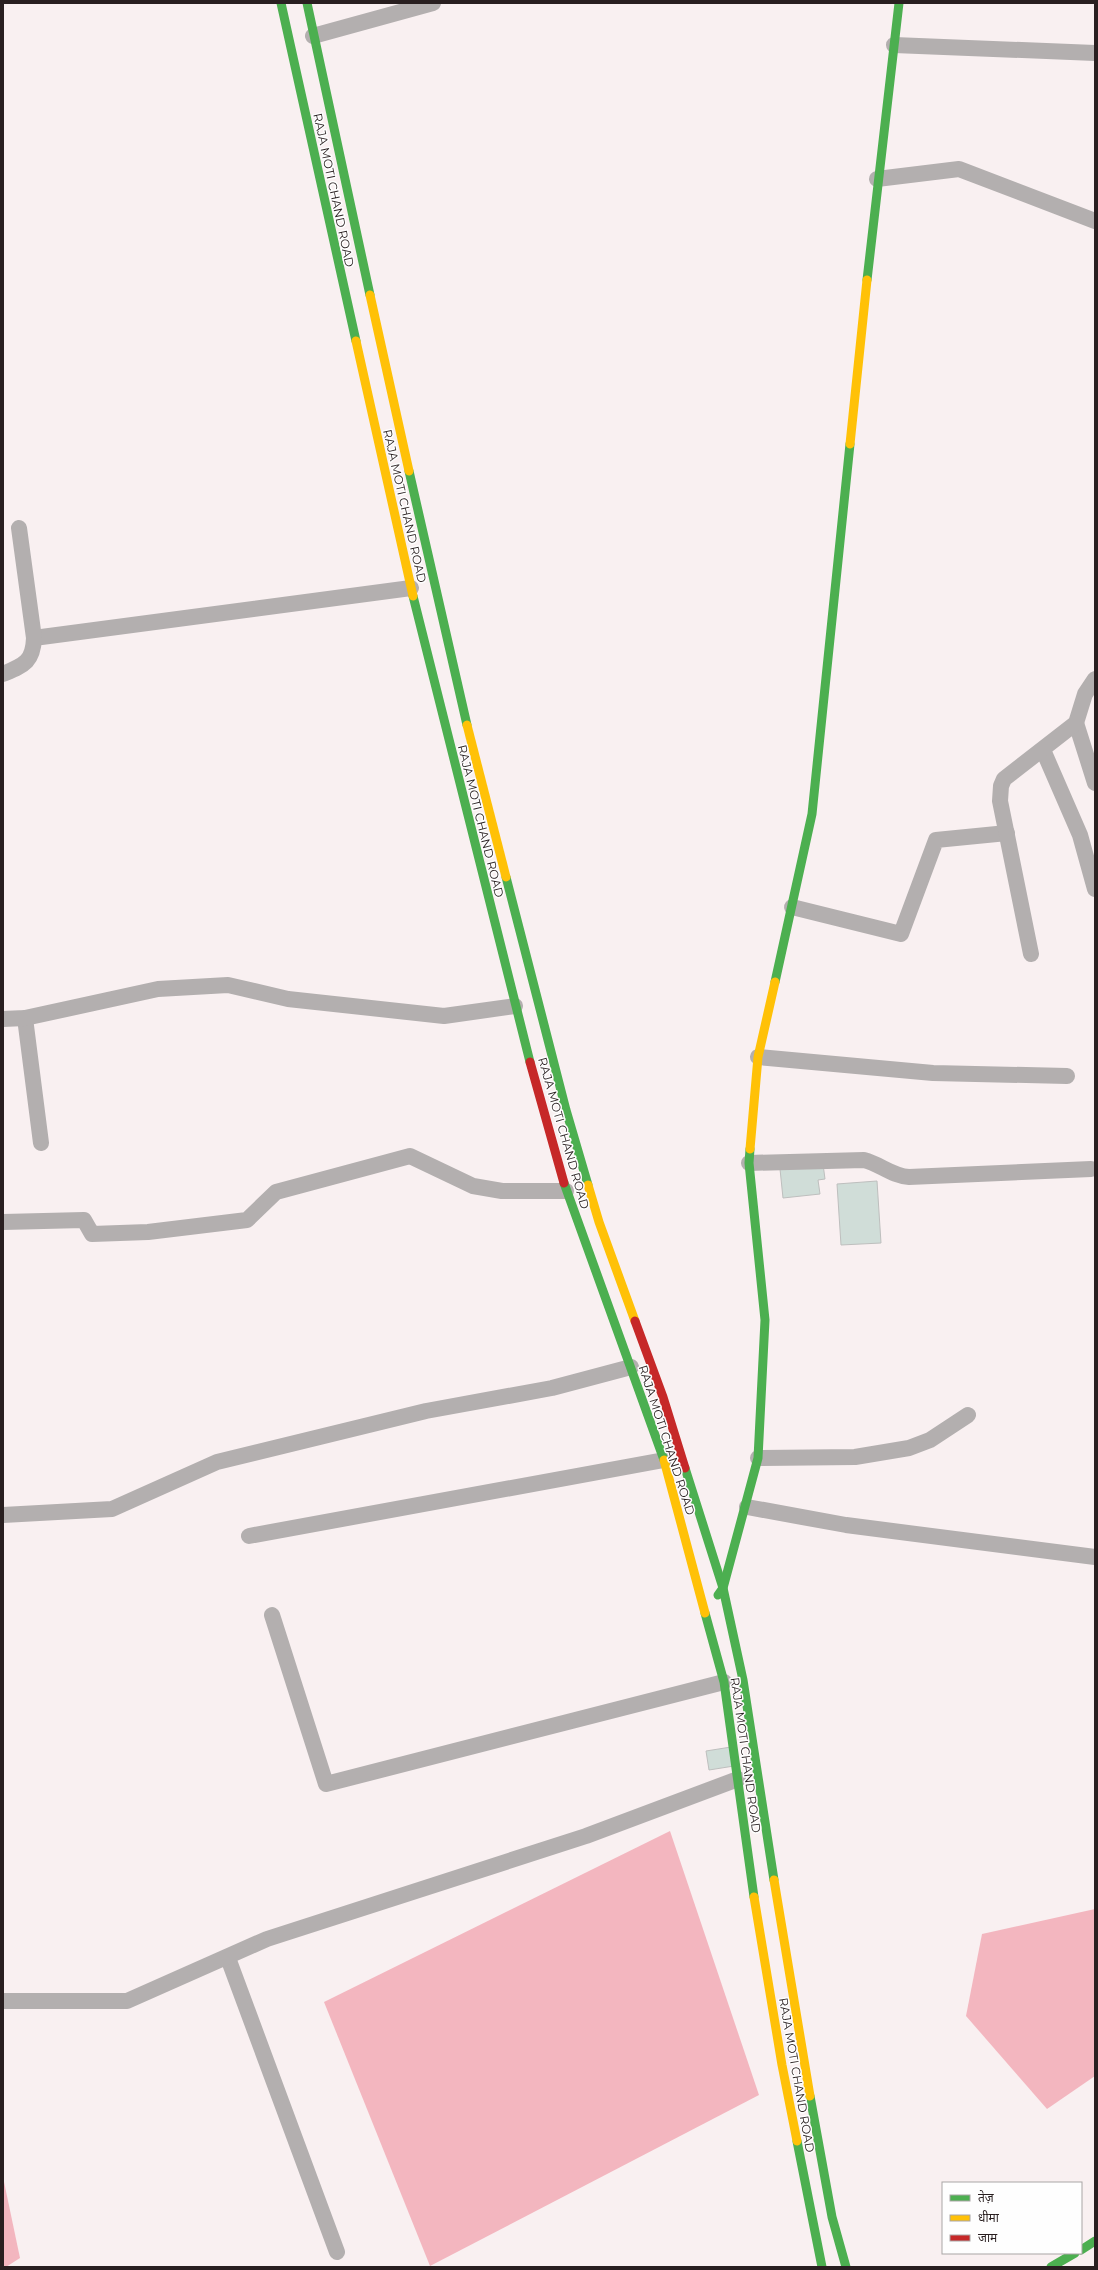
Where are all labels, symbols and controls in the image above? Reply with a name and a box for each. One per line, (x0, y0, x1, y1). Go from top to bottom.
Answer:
street label: RAJA MOTI CHAND ROAD (310, 112, 358, 268)
street label: RAJA MOTI CHAND ROAD (380, 428, 430, 584)
street label: RAJA MOTI CHAND ROAD (455, 743, 507, 899)
street label: RAJA MOTI CHAND ROAD (535, 1056, 593, 1211)
street label: RAJA MOTI CHAND ROAD (636, 1363, 698, 1517)
street label: RAJA MOTI CHAND ROAD (728, 1676, 764, 1834)
street label: RAJA MOTI CHAND ROAD (776, 1996, 818, 2154)
legend (942, 2182, 1082, 2254)
text: तेज़ (978, 2190, 995, 2205)
text: धीमा (978, 2210, 1000, 2225)
text: जाम (978, 2230, 998, 2245)

